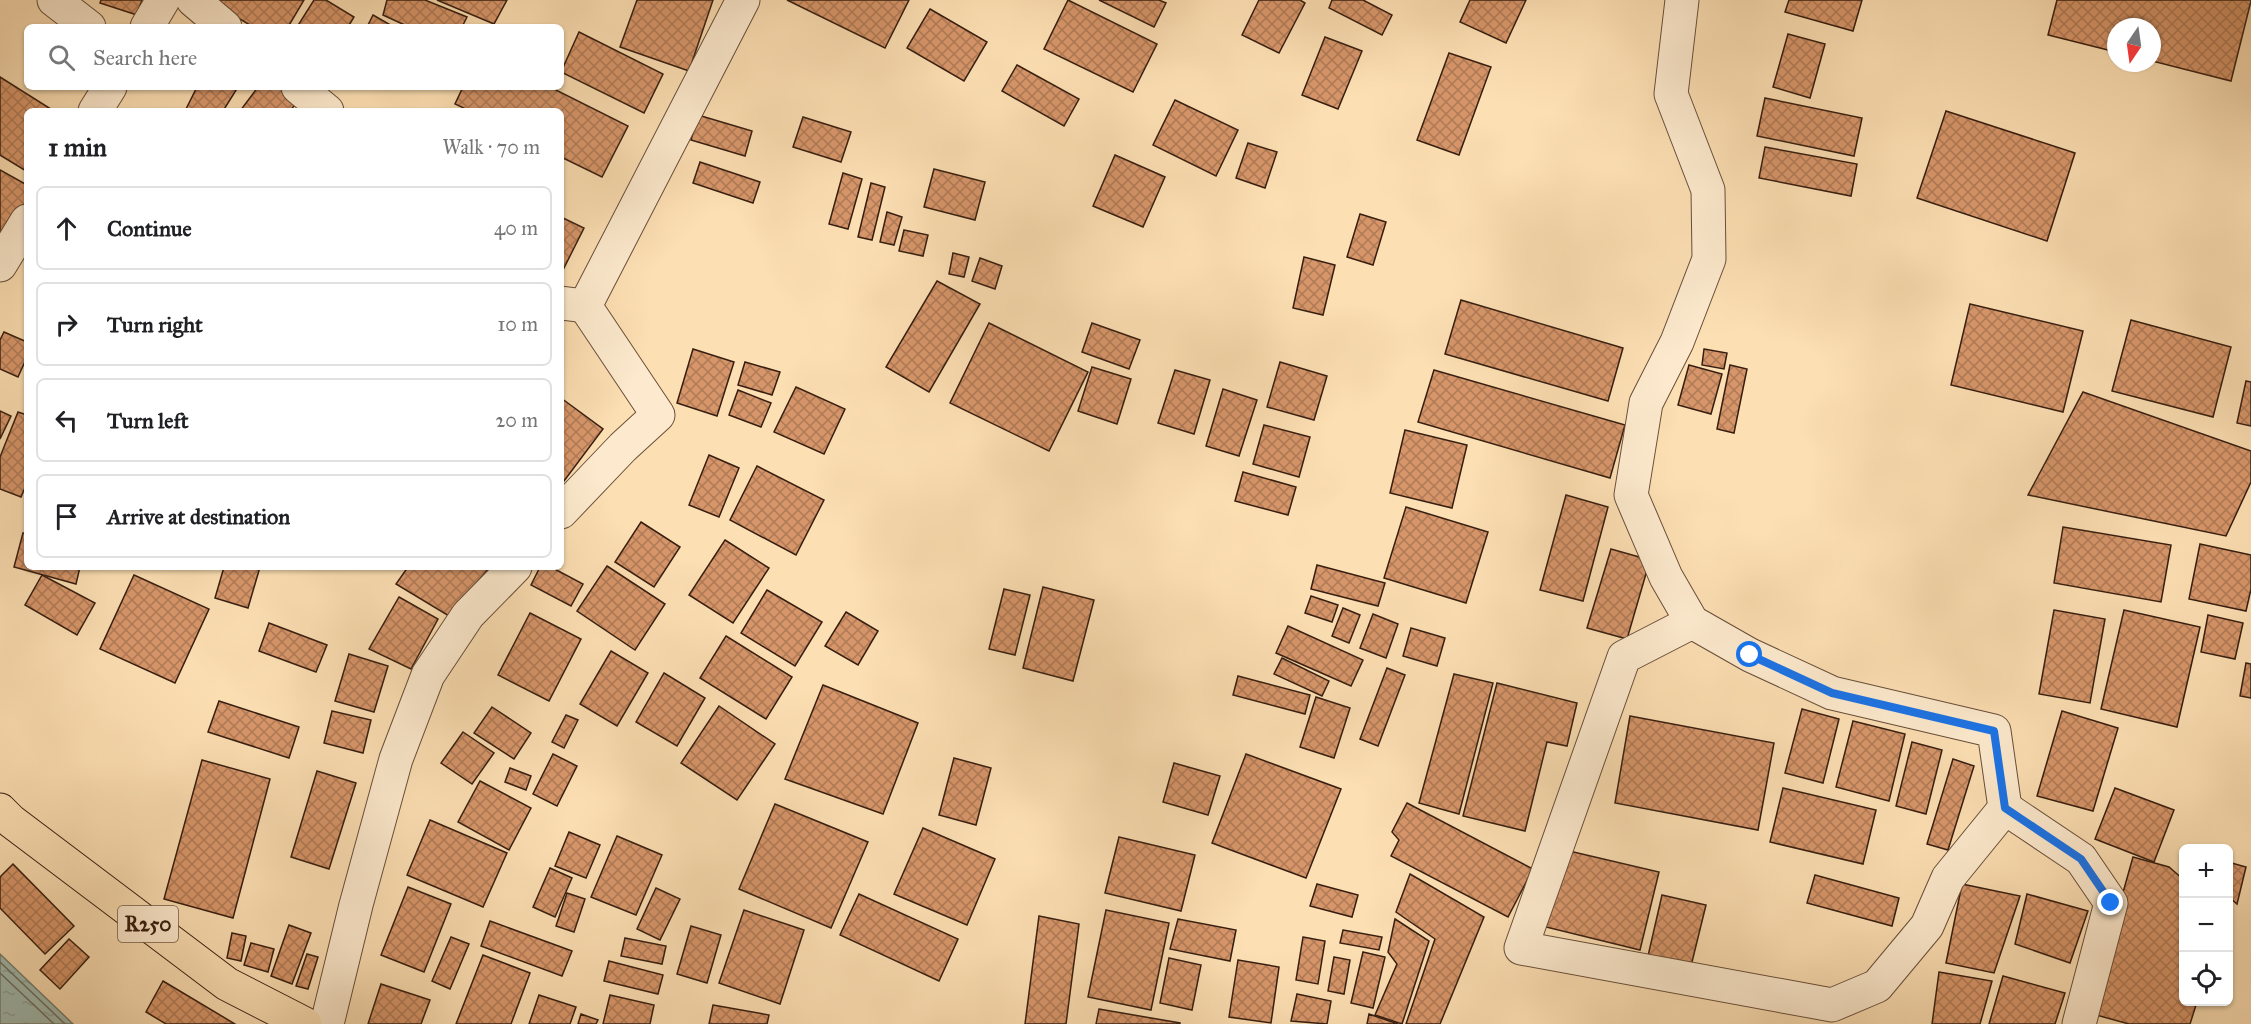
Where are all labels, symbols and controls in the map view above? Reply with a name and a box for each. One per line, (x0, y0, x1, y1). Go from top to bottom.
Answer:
north arrow (2107, 18, 2161, 72)
search box (24, 24, 564, 90)
icon: search (45, 41, 78, 74)
text: Search here (93, 44, 197, 71)
text: 1 min (48, 131, 107, 163)
text: Walk · 70 m (442, 135, 540, 159)
icon: ahead (50, 212, 83, 245)
text: Continue (107, 215, 192, 242)
text: 40 m (494, 216, 538, 240)
icon: right (50, 308, 83, 341)
text: Turn right (107, 311, 203, 338)
text: 10 m (497, 312, 538, 336)
icon: left (50, 404, 83, 437)
text: Turn left (107, 407, 189, 434)
text: 20 m (495, 408, 538, 432)
icon: arrive (50, 500, 83, 533)
text: Arrive at destination (107, 503, 290, 530)
route start (1736, 641, 1762, 667)
map controls (2179, 844, 2233, 1006)
button: + (2179, 844, 2233, 898)
route end (2097, 889, 2123, 915)
button: − (2179, 898, 2233, 952)
road number: R250 (118, 906, 178, 942)
button: locate (2179, 952, 2233, 1006)

